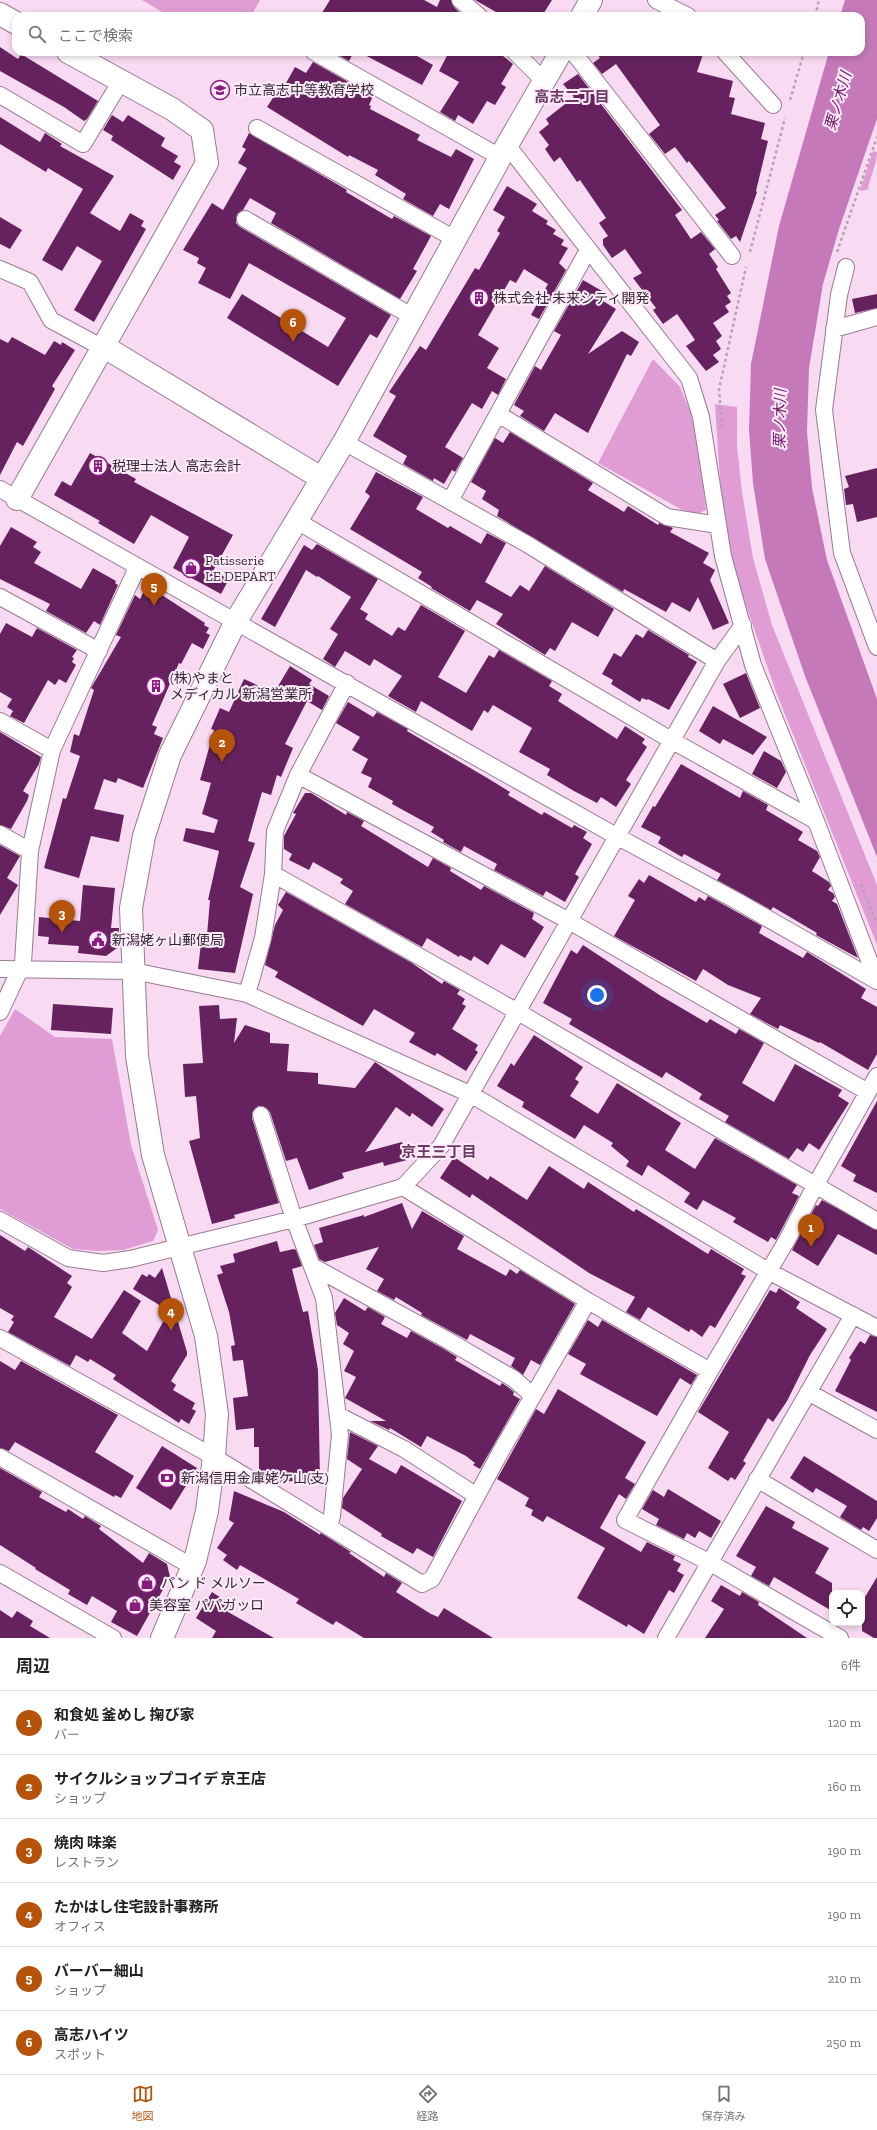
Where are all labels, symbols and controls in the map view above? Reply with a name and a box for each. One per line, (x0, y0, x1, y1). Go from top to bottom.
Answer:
search box (12, 12, 865, 56)
icon: search (26, 23, 48, 45)
text: ここで検索 (58, 27, 133, 45)
water label: 栗ノ木川 (821, 68, 855, 132)
school or university icon: 市立高志中等教育学校 (209, 79, 231, 101)
place label: 市立高志中等教育学校 (234, 82, 374, 99)
district label: 高志二丁目 (534, 88, 610, 106)
building icon: 株式会社 未来シティ開発 (468, 287, 490, 309)
place label: 株式会社 未来シティ開発 (493, 290, 649, 307)
pin: 6 (280, 309, 306, 342)
water label: 栗ノ木川 (770, 387, 790, 449)
building icon: 税理士法人 高志会計 (87, 455, 109, 477)
place label: 税理士法人 高志会計 (112, 458, 241, 475)
place label: Patisserie LE DEPART (205, 552, 276, 585)
shop icon: Patisserie LE DEPART (180, 557, 202, 579)
pin: 5 (141, 573, 167, 606)
place label: (株)やまと メディカル 新潟営業所 (170, 670, 312, 703)
building icon: (株)やまと メディカル 新潟営業所 (145, 675, 167, 697)
pin: 2 (209, 729, 235, 762)
pin: 3 (49, 900, 75, 933)
public building icon: 新潟姥ヶ山郵便局 (87, 929, 109, 951)
place label: 新潟姥ヶ山郵便局 (112, 932, 224, 949)
your location (587, 985, 607, 1005)
district label: 京王三丁目 (401, 1143, 477, 1161)
pin: 1 (798, 1214, 824, 1247)
pin: 4 (158, 1298, 184, 1331)
bank icon: 新潟信用金庫姥ケ山(支) (156, 1467, 178, 1489)
place label: 新潟信用金庫姥ケ山(支) (181, 1470, 329, 1487)
shop icon: パン ド メルソー (136, 1572, 158, 1594)
place label: パン ド メルソー (161, 1575, 266, 1592)
map controls (829, 1590, 865, 1626)
button: locate (829, 1590, 865, 1626)
shop icon: 美容室 パパガッロ (124, 1594, 146, 1616)
place label: 美容室 パパガッロ (149, 1597, 264, 1614)
text: 周辺 (16, 1656, 50, 1676)
text: 6件 (841, 1658, 861, 1673)
text: 和食処 釜めし 掬び家 (54, 1706, 195, 1724)
text: 1 (26, 1715, 32, 1730)
text: 120 m (828, 1715, 861, 1730)
text: バー (54, 1727, 80, 1742)
text: サイクルショップコイデ 京王店 (54, 1770, 266, 1788)
text: 2 (26, 1779, 32, 1794)
text: 160 m (827, 1779, 861, 1794)
text: ショップ (54, 1791, 106, 1806)
text: 焼肉 味楽 (54, 1834, 117, 1852)
text: 3 (26, 1843, 32, 1858)
text: 190 m (827, 1843, 861, 1858)
text: レストラン (54, 1855, 119, 1870)
text: たかはし住宅設計事務所 (54, 1898, 218, 1916)
text: 4 (25, 1907, 33, 1922)
text: 190 m (827, 1907, 861, 1922)
text: オフィス (54, 1919, 106, 1934)
text: バーバー細山 (54, 1962, 144, 1980)
text: 5 (26, 1971, 32, 1986)
text: 210 m (828, 1971, 861, 1986)
text: ショップ (54, 1983, 106, 1998)
text: 高志ハイツ (54, 2026, 129, 2044)
text: 6 (26, 2035, 32, 2050)
text: 250 m (826, 2035, 861, 2050)
text: スポット (54, 2047, 106, 2062)
tab: 地図 (132, 2083, 154, 2123)
tab: 経路 (417, 2083, 439, 2123)
tab: 保存済み (702, 2083, 746, 2123)

